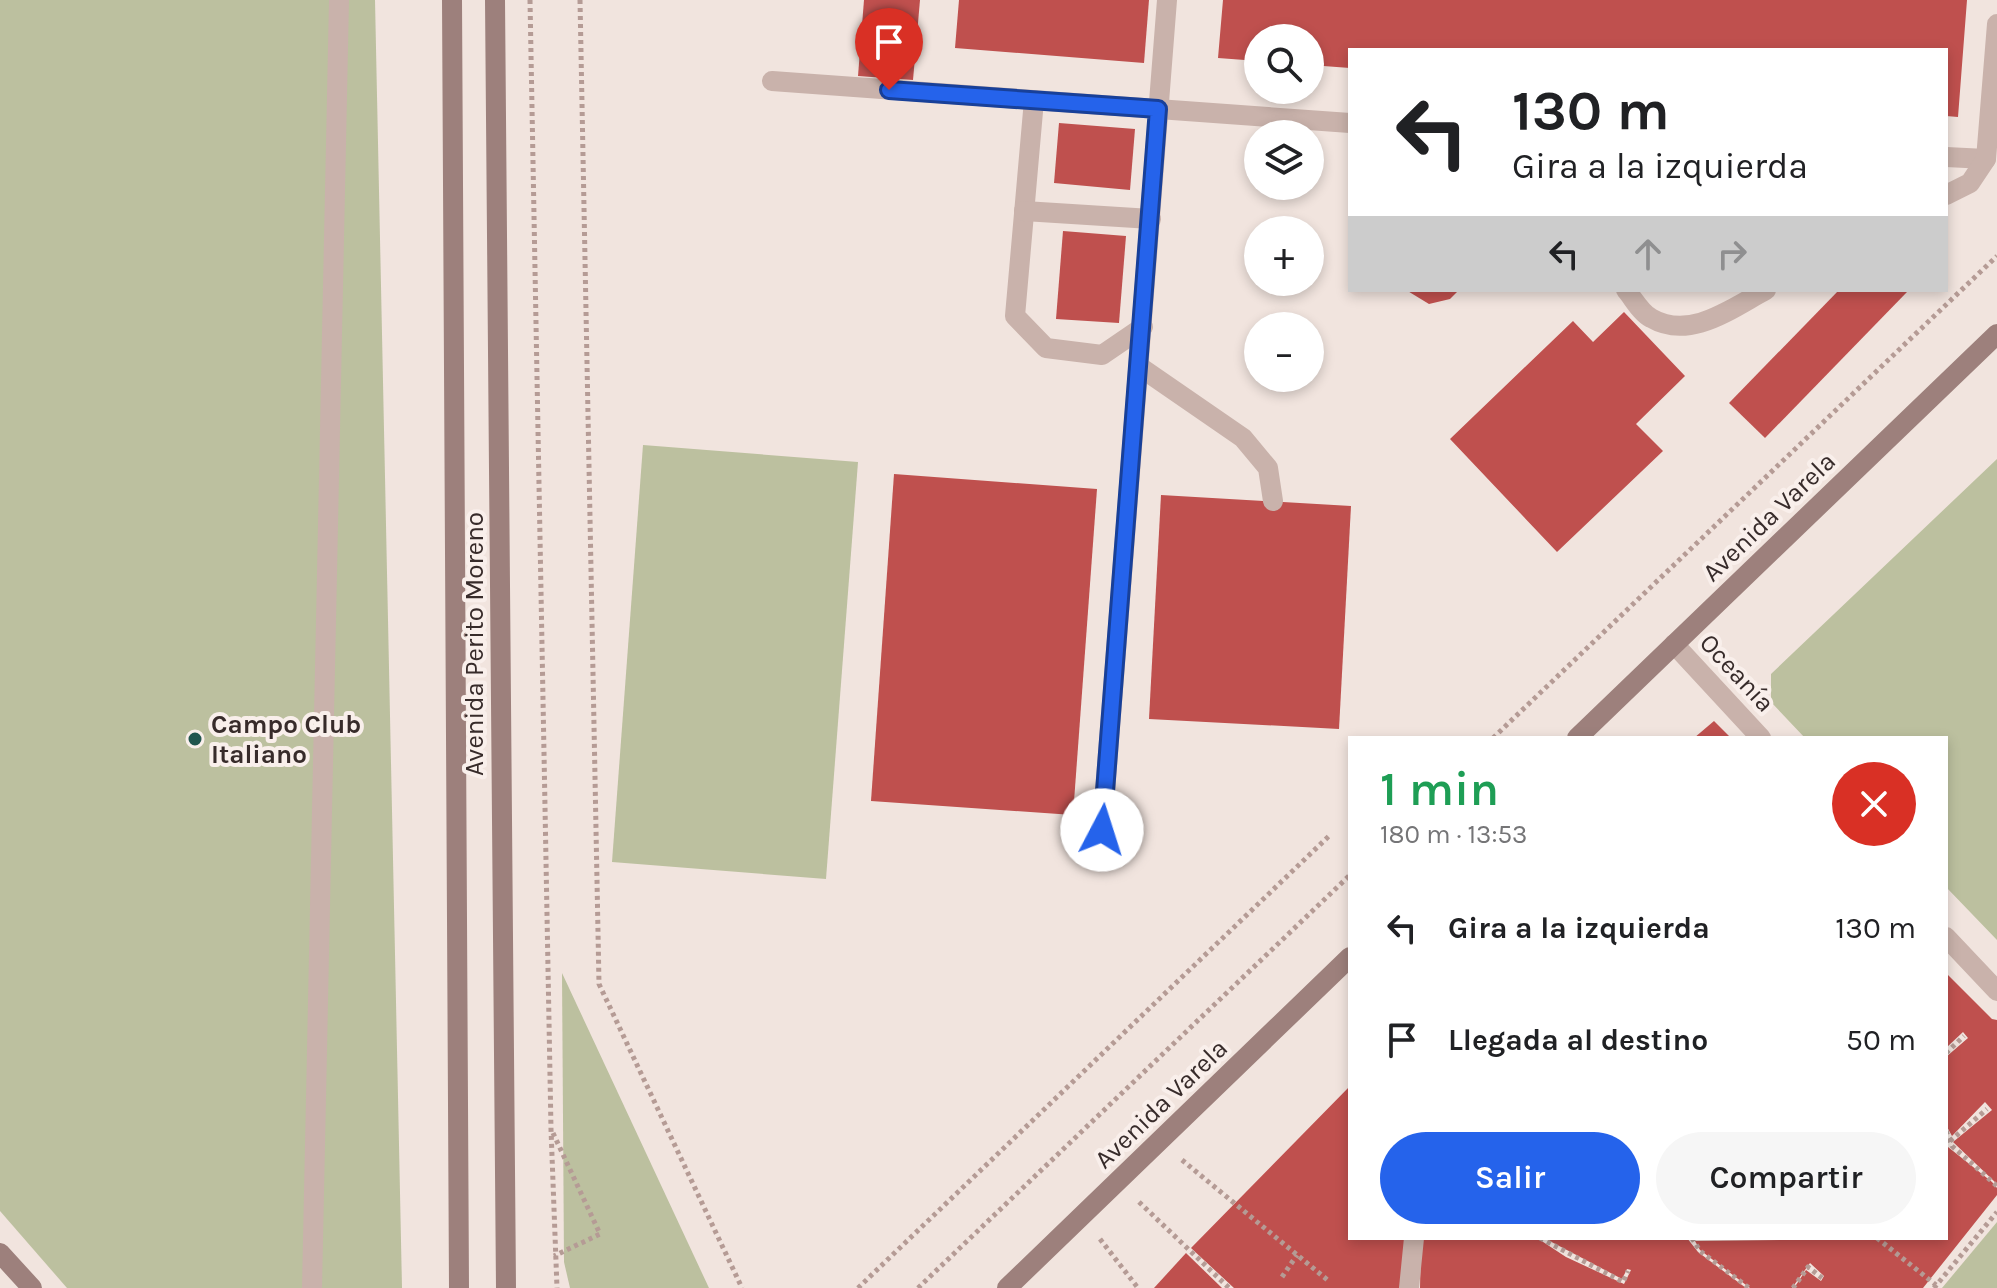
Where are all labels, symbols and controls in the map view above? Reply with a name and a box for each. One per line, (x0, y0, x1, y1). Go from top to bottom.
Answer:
pin (855, 8, 923, 90)
icon: arrive (867, 20, 911, 64)
map controls (1244, 24, 1324, 392)
button: search (1244, 24, 1324, 104)
text: 130 m (1512, 78, 1670, 143)
icon: left (1380, 80, 1484, 184)
button: layers (1244, 120, 1324, 200)
text: Gira a la izquierda (1512, 145, 1808, 187)
button: + (1244, 216, 1324, 296)
icon: left (1542, 232, 1586, 276)
icon: ahead (1626, 232, 1670, 276)
icon: right (1710, 232, 1754, 276)
button: − (1244, 312, 1324, 392)
street label: Avenida Varela (1696, 446, 1842, 588)
street label: Avenida Perito Moreno (459, 512, 490, 776)
street label: Oceanía (1693, 627, 1781, 719)
place label: Campo Club Italiano (211, 709, 361, 770)
marker: Campo Club Italiano (186, 730, 204, 748)
text: 1 min (1380, 761, 1499, 817)
button: close (1832, 762, 1916, 846)
position arrow (1060, 788, 1144, 872)
text: 180 m · 13:53 (1380, 819, 1527, 850)
icon: left (1380, 906, 1424, 950)
text: Gira a la izquierda (1448, 910, 1710, 946)
text: 130 m (1835, 910, 1916, 946)
icon: arrive (1380, 1018, 1424, 1062)
text: Llegada al destino (1448, 1022, 1708, 1058)
text: 50 m (1846, 1022, 1916, 1058)
street label: Avenida Varela (1088, 1033, 1234, 1175)
button: Salir (1380, 1132, 1640, 1224)
button: Compartir (1656, 1132, 1916, 1224)

